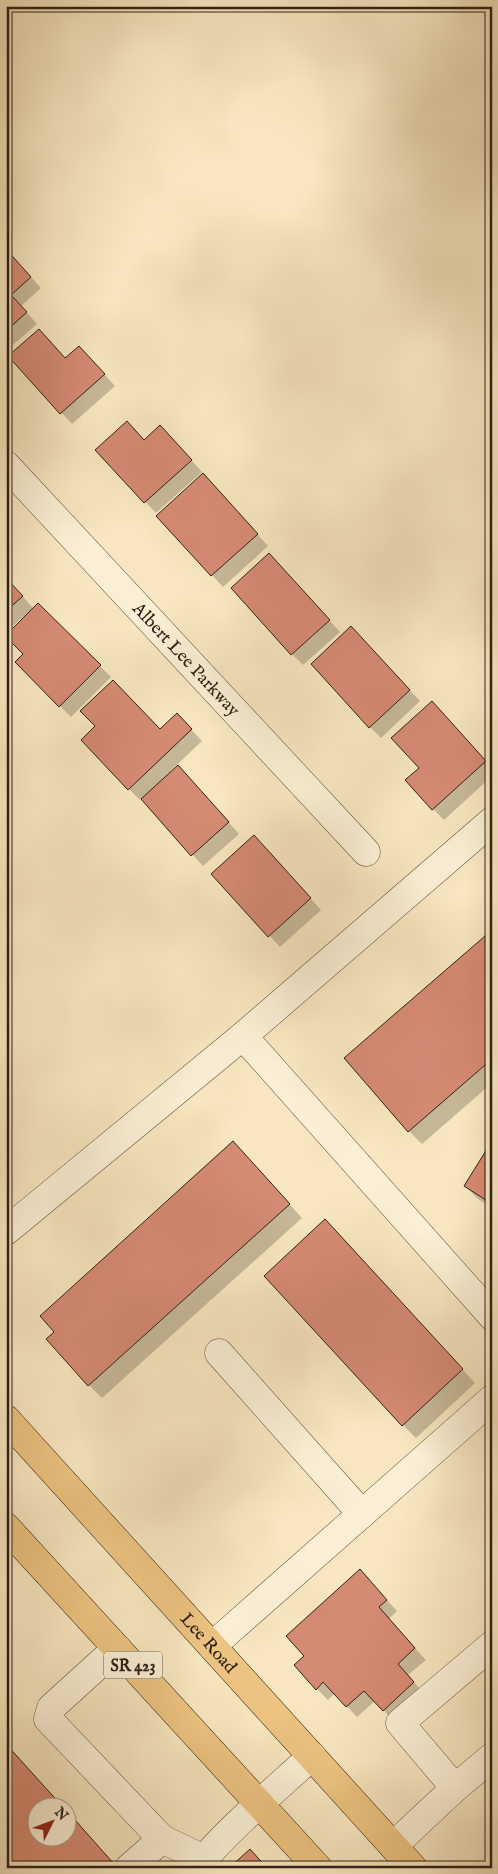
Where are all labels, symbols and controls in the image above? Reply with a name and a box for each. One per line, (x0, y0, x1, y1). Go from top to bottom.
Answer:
street label: Albert Lee Parkway (126, 597, 244, 722)
street label: Lee Road (174, 1609, 241, 1679)
road number: SR 423 (104, 1652, 162, 1678)
north arrow (28, 1796, 78, 1846)
text: N (50, 1803, 72, 1824)

